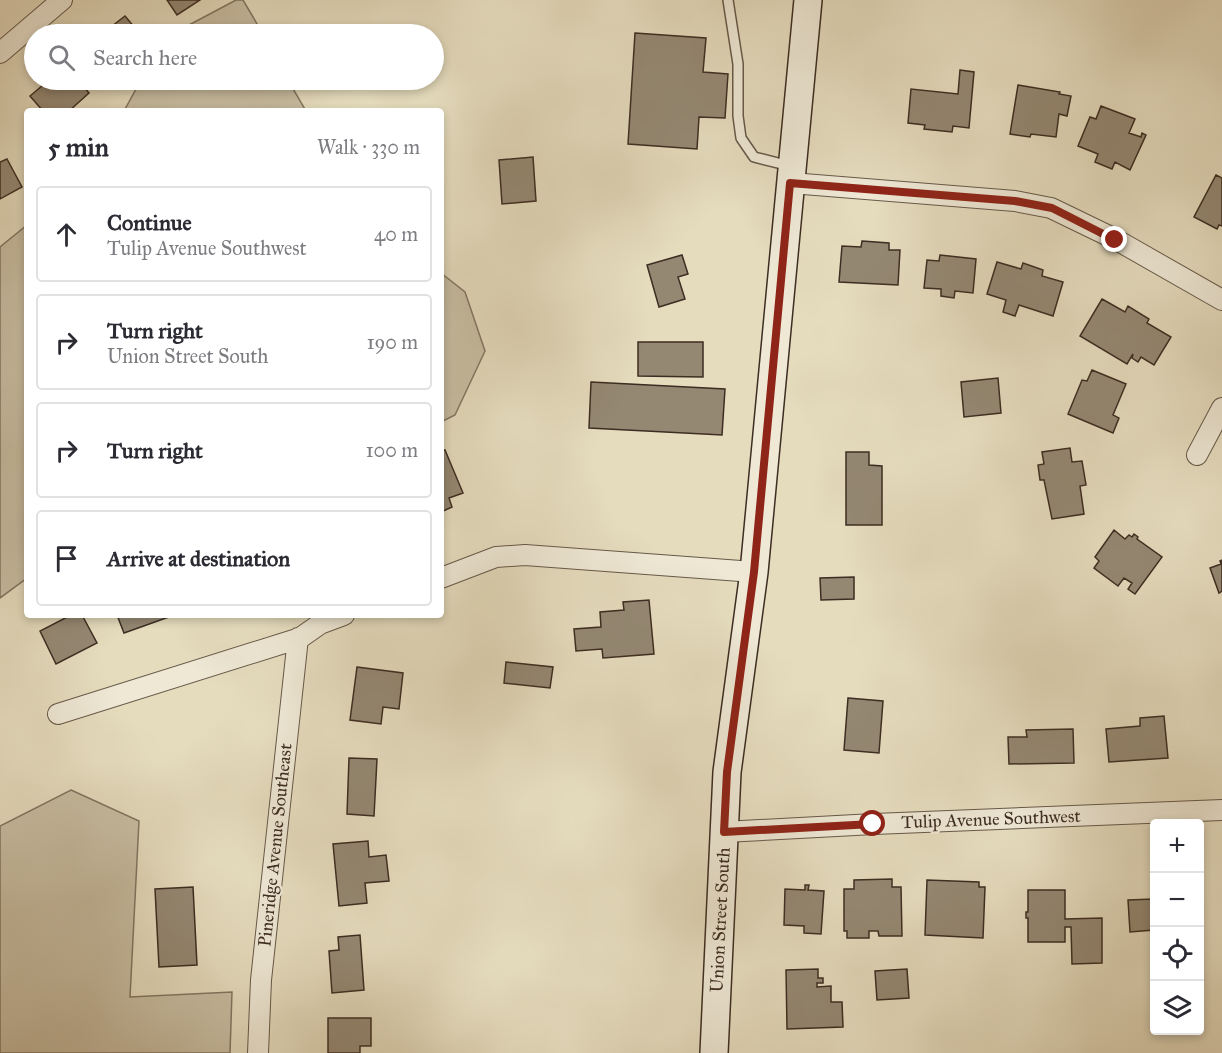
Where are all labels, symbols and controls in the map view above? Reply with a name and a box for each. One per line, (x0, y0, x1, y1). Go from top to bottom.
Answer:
search box (24, 24, 444, 90)
icon: search (45, 41, 78, 74)
text: Search here (93, 44, 197, 71)
text: 5 min (48, 131, 109, 163)
text: Walk · 330 m (317, 135, 420, 159)
text: Continue (107, 209, 192, 236)
icon: ahead (50, 218, 83, 251)
text: 40 m (374, 222, 418, 246)
route end (1101, 226, 1127, 252)
text: Tulip Avenue Southwest (107, 236, 307, 260)
text: Turn right (107, 317, 203, 344)
icon: right (50, 326, 83, 359)
text: 190 m (367, 330, 418, 354)
text: Union Street South (107, 344, 268, 368)
icon: right (50, 434, 83, 467)
text: Turn right (107, 437, 203, 464)
text: 100 m (366, 438, 418, 462)
icon: arrive (50, 542, 83, 575)
text: Arrive at destination (107, 545, 290, 572)
street label: Pineridge Avenue Southeast (253, 742, 298, 948)
street label: Tulip Avenue Southwest (901, 805, 1082, 833)
route start (859, 810, 885, 836)
map controls (1150, 819, 1204, 1035)
button: + (1150, 819, 1204, 873)
street label: Union Street South (705, 847, 735, 993)
button: − (1150, 873, 1204, 927)
button: locate (1150, 927, 1204, 981)
button: layers (1150, 981, 1204, 1035)

